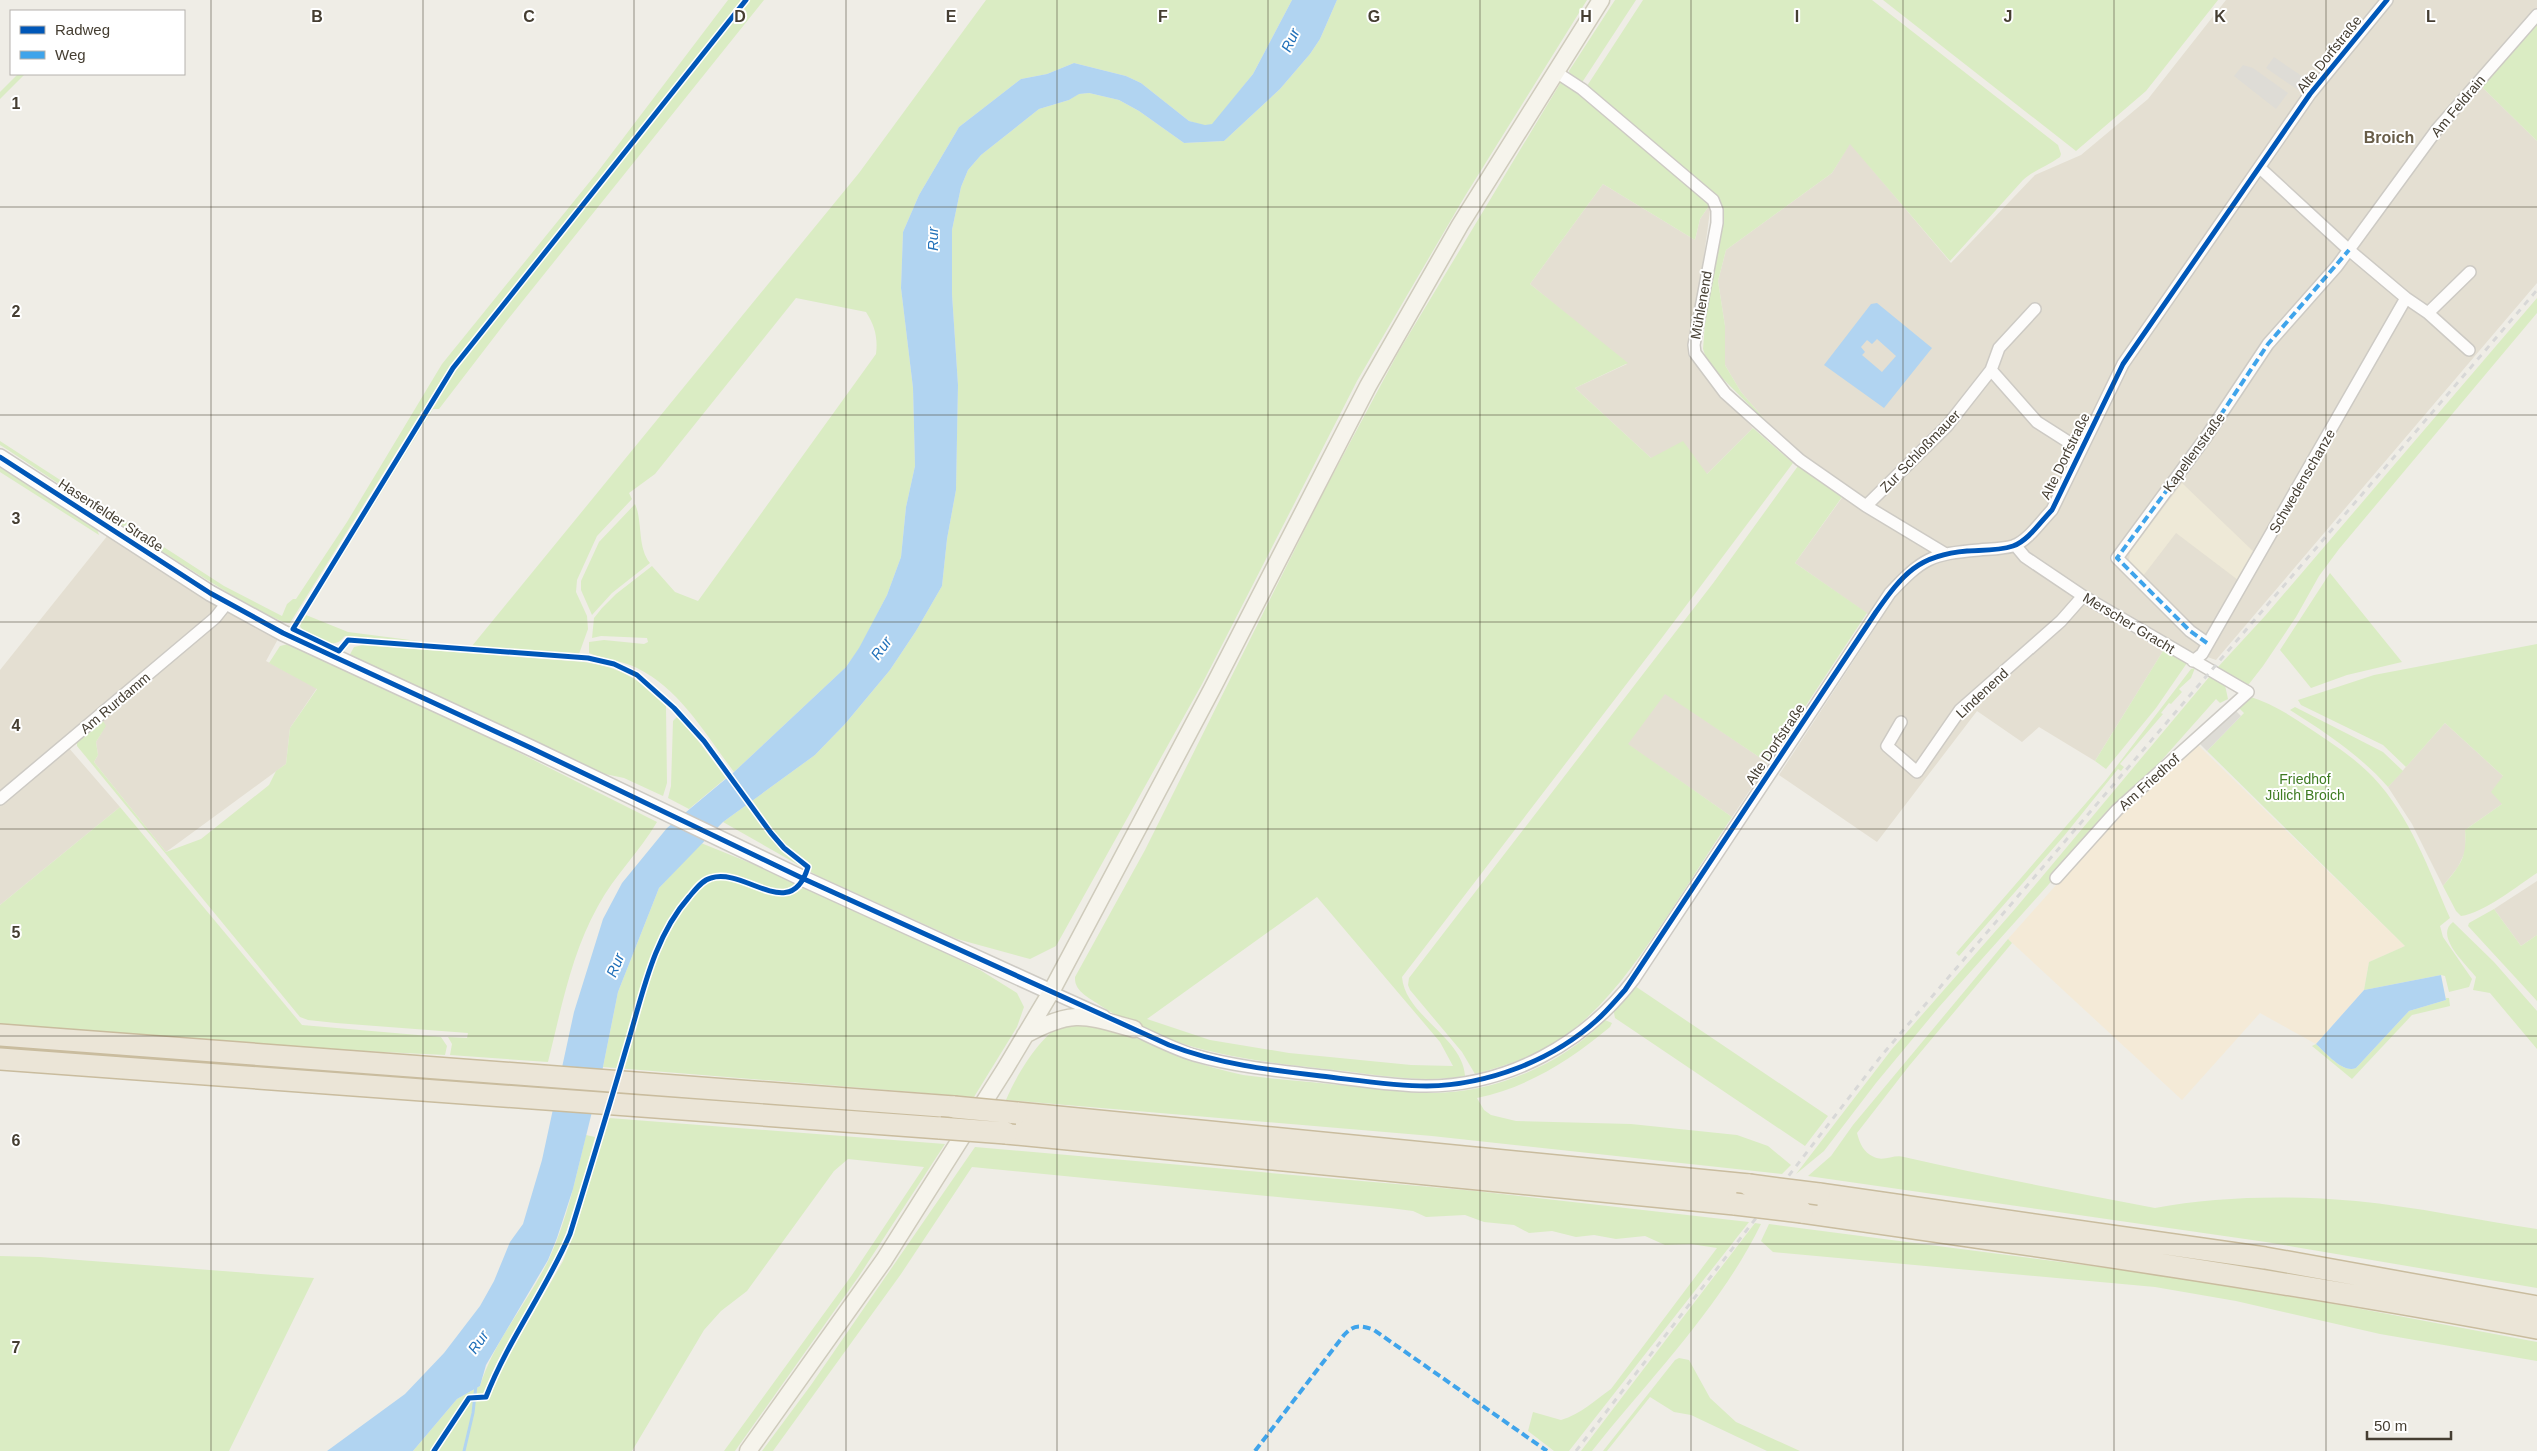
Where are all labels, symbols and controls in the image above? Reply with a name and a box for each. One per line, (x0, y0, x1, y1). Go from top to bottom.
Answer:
text: B (311, 8, 323, 25)
text: C (523, 8, 535, 25)
text: D (734, 8, 746, 25)
text: E (946, 8, 957, 25)
text: F (1158, 8, 1168, 25)
text: G (1368, 8, 1380, 25)
text: H (1580, 8, 1592, 25)
text: I (1795, 8, 1799, 25)
text: J (2004, 8, 2012, 25)
text: K (2214, 8, 2226, 25)
text: L (2426, 8, 2436, 25)
legend (10, 10, 185, 75)
street label: Alte Dorfstraße (2293, 12, 2365, 96)
text: Radweg (55, 21, 110, 38)
water label: Rur (1277, 25, 1303, 55)
text: Weg (55, 46, 86, 63)
street label: Am Feldrain (2428, 72, 2488, 140)
text: 1 (12, 95, 21, 112)
district label: Broich (2364, 129, 2414, 146)
water label: Rur (924, 226, 941, 251)
street label: Mühlenend (1687, 269, 1715, 341)
text: 2 (12, 303, 21, 320)
street label: Zur Schloßmauer (1877, 406, 1964, 495)
street label: Kapellenstraße (2160, 409, 2228, 495)
street label: Alte Dorfstraße (2037, 410, 2093, 502)
street label: Schwedenschanze (2266, 426, 2338, 536)
street label: Hasenfelder Straße (56, 475, 166, 555)
text: 3 (12, 510, 21, 527)
street label: Merscher Gracht (2080, 589, 2178, 657)
water label: Rur (867, 632, 896, 663)
street label: Lindenend (1953, 665, 2011, 721)
street label: Am Rurdamm (77, 669, 153, 737)
street label: Alte Dorfstraße (1742, 700, 1808, 787)
text: 4 (12, 717, 21, 734)
street label: Am Friedhof (2115, 750, 2183, 813)
park label: Friedhof Jülich Broich (2265, 771, 2345, 803)
text: 5 (12, 924, 21, 941)
water label: Rur (603, 950, 628, 979)
text: 6 (12, 1132, 21, 1149)
water label: Rur (464, 1326, 492, 1357)
text: 7 (12, 1339, 21, 1356)
scale bar (2367, 1408, 2451, 1440)
text: 50 m (2374, 1417, 2407, 1434)

